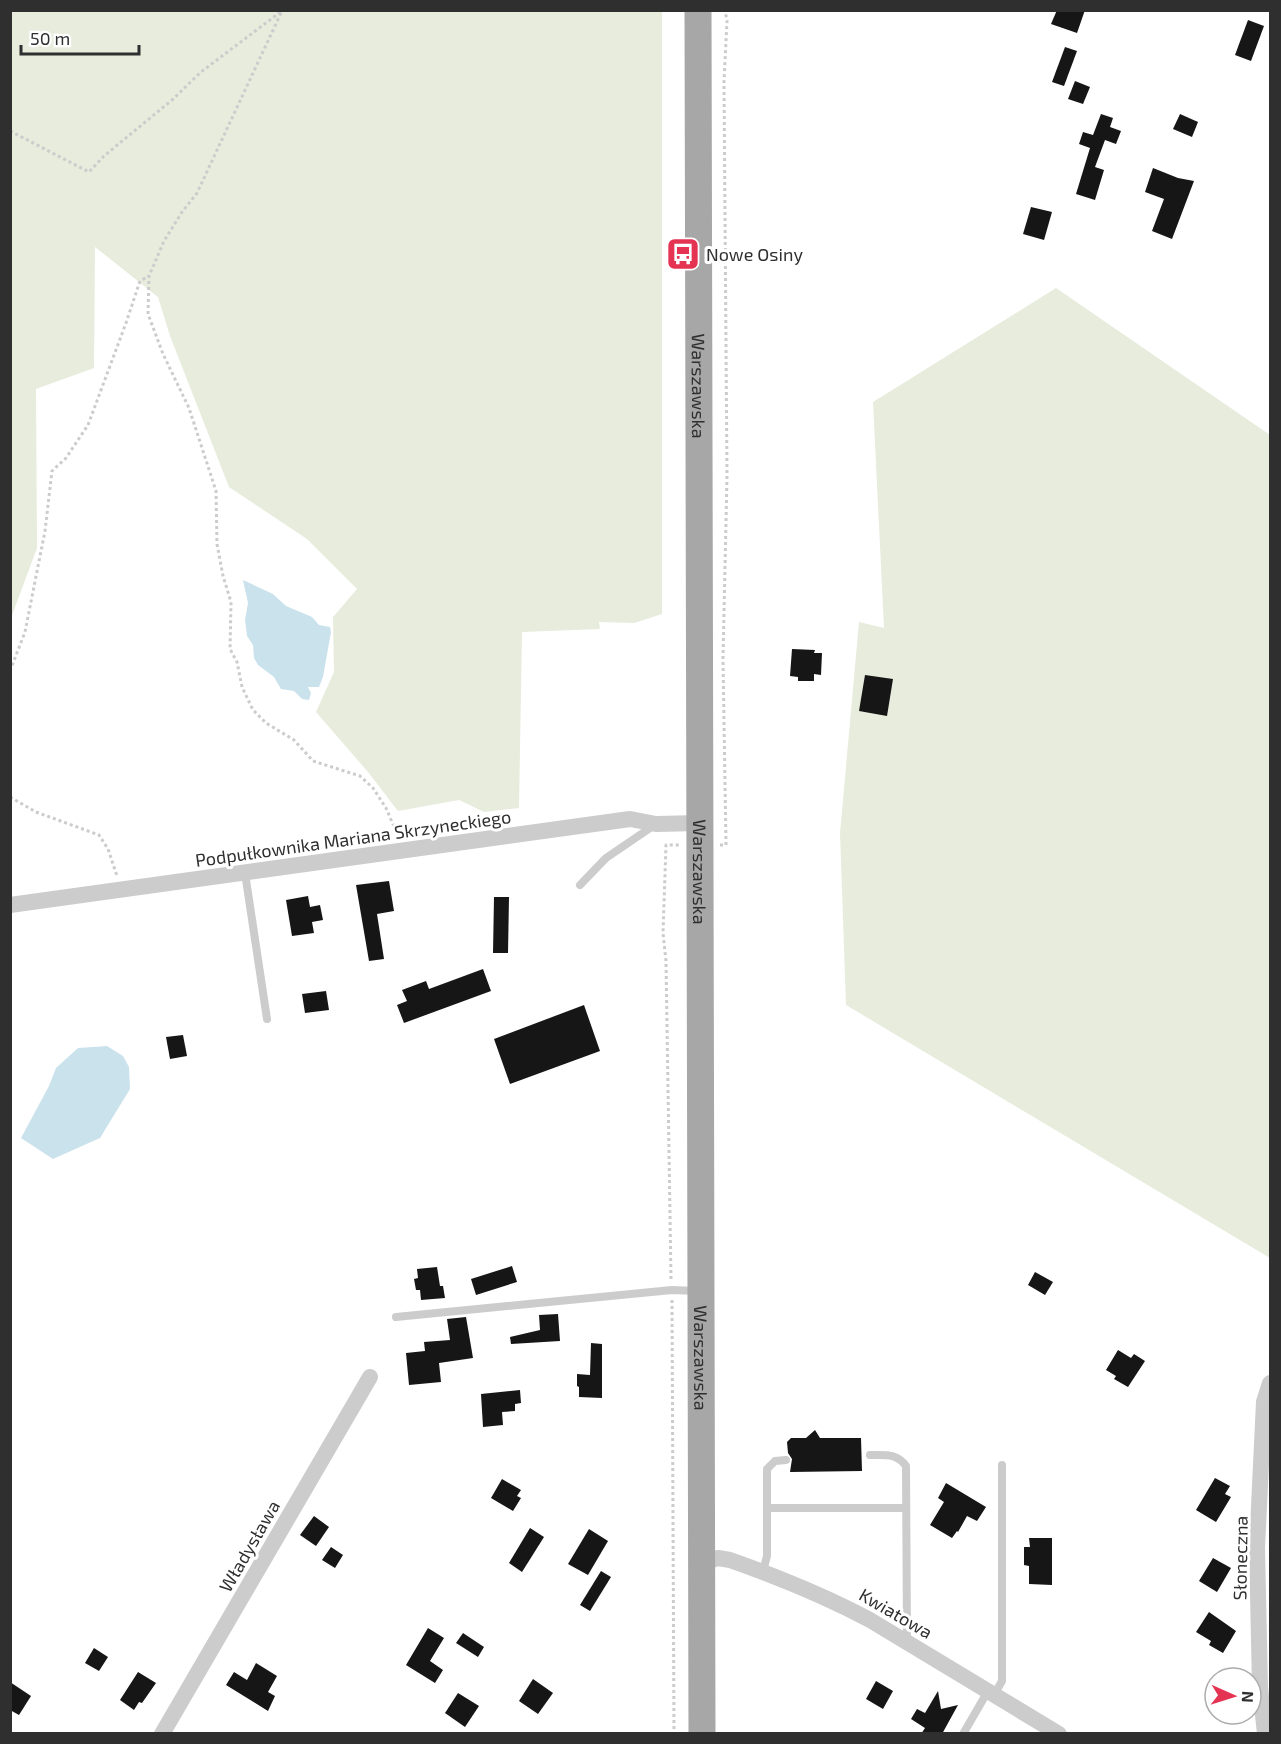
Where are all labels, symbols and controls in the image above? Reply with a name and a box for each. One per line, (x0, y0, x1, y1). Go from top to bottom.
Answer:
scale bar (21, 18, 140, 56)
text: 50 m (30, 27, 70, 49)
bus stop icon: Nowe Osiny (665, 236, 701, 272)
place label: Nowe Osiny (706, 243, 803, 265)
street label: Warszawska (688, 333, 710, 439)
street label: Podpułkownika Mariana Skrzyneckiego (194, 805, 512, 871)
street label: Warszawska (689, 819, 711, 925)
street label: Warszawska (690, 1305, 712, 1411)
street label: Władysława (214, 1496, 284, 1596)
street label: Słoneczna (1228, 1515, 1252, 1601)
street label: Kwiatowa (855, 1583, 937, 1643)
north arrow (1203, 1666, 1263, 1726)
text: N (1239, 1691, 1258, 1703)

